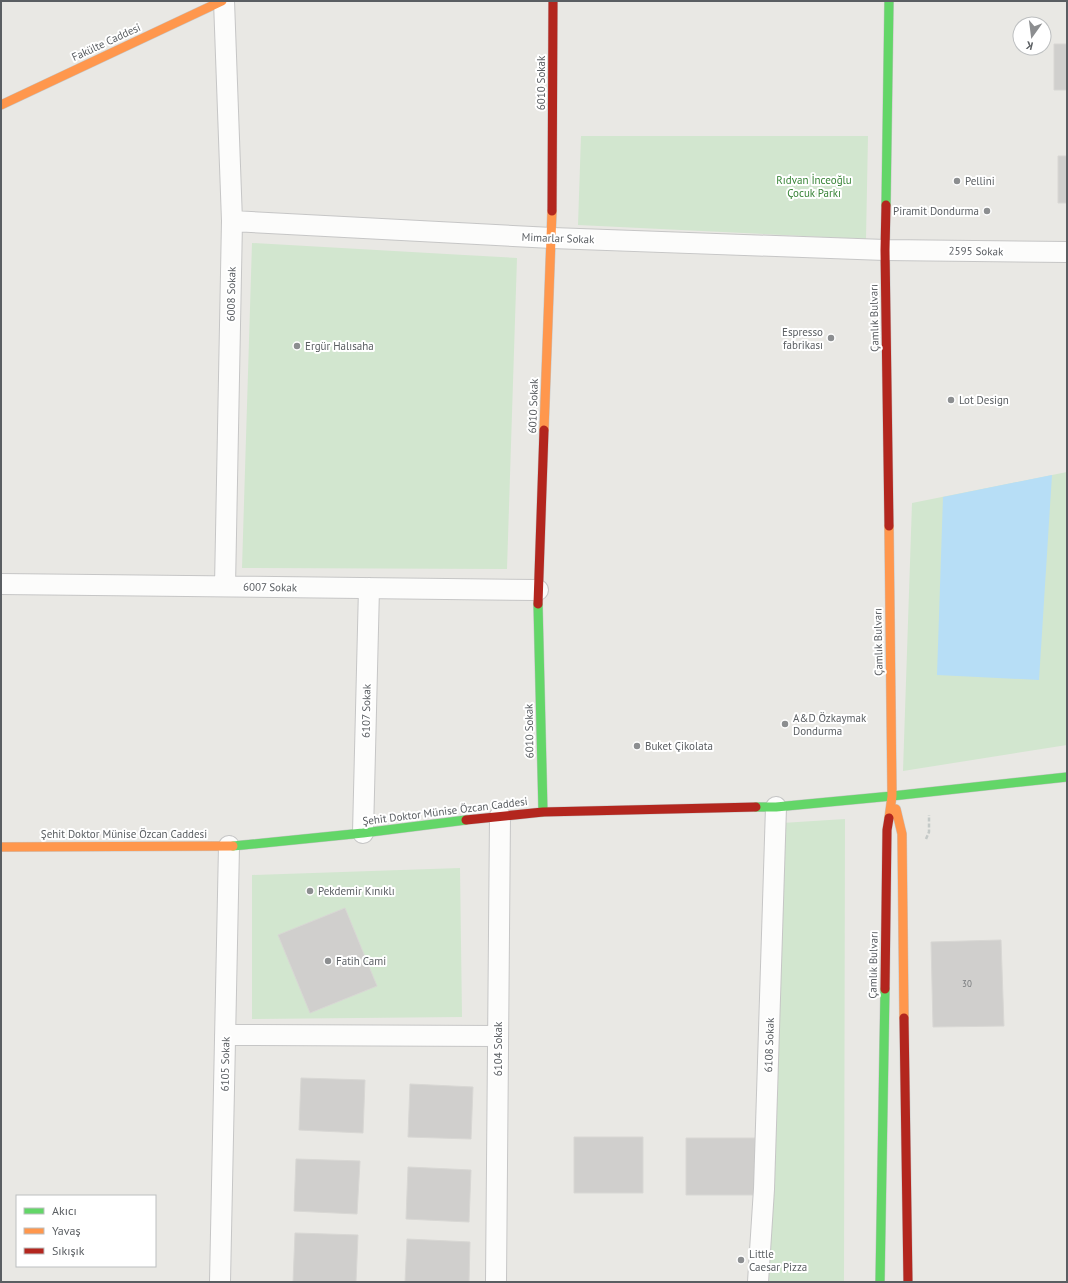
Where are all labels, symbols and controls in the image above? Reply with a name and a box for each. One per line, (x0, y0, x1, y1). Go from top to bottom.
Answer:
north arrow (1012, 16, 1052, 56)
street label: Fakülte Caddesi (69, 20, 143, 64)
text: K (1024, 38, 1035, 53)
street label: 6010 Sokak (534, 55, 548, 110)
park label: Rıdvan İnceoğlu Çocuk Parkı (776, 173, 852, 200)
place label: Pellini (965, 174, 995, 188)
marker: Pellini (952, 176, 962, 186)
place label: Piramit Dondurma (893, 204, 979, 218)
marker: Piramit Dondurma (982, 206, 992, 216)
street label: Mimarlar Sokak (521, 230, 595, 246)
street label: 2595 Sokak (949, 244, 1004, 258)
street label: 6008 Sokak (224, 266, 238, 321)
street label: Çamlık Bulvarı (866, 284, 882, 352)
place label: Espresso fabrikası (782, 325, 823, 352)
marker: Espresso fabrikası (826, 333, 836, 343)
place label: Ergür Halısaha (305, 339, 374, 353)
marker: Ergür Halısaha (292, 341, 302, 351)
street label: 6010 Sokak (525, 378, 541, 434)
place label: Lot Design (959, 393, 1009, 407)
marker: Lot Design (946, 395, 956, 405)
street label: 6007 Sokak (243, 580, 298, 594)
street label: Çamlık Bulvarı (870, 608, 886, 676)
street label: 6107 Sokak (359, 683, 373, 738)
street label: 6010 Sokak (522, 703, 536, 758)
place label: A&D Özkaymak Dondurma (793, 711, 867, 738)
marker: A&D Özkaymak Dondurma (780, 719, 790, 729)
place label: Buket Çikolata (645, 739, 713, 753)
marker: Buket Çikolata (632, 741, 642, 751)
street label: Şehit Doktor Münise Özcan Caddesi (362, 794, 528, 828)
street label: Şehit Doktor Münise Özcan Caddesi (41, 827, 207, 841)
place label: Pekdemir Kınıklı (318, 884, 395, 898)
marker: Pekdemir Kınıklı (305, 886, 315, 896)
street label: Çamlık Bulvarı (865, 931, 881, 999)
place label: Fatih Cami (336, 954, 386, 968)
marker: Fatih Cami (323, 956, 333, 966)
house number: 30 (962, 978, 972, 989)
street label: 6108 Sokak (761, 1017, 777, 1073)
street label: 6104 Sokak (491, 1021, 505, 1076)
street label: 6105 Sokak (218, 1036, 232, 1091)
legend (16, 1195, 156, 1267)
text: Akıcı (52, 1203, 77, 1218)
text: Yavaş (52, 1223, 81, 1238)
text: Sıkışık (52, 1243, 85, 1258)
place label: Little Caesar Pizza (749, 1247, 807, 1274)
marker: Little Caesar Pizza (736, 1255, 746, 1265)

